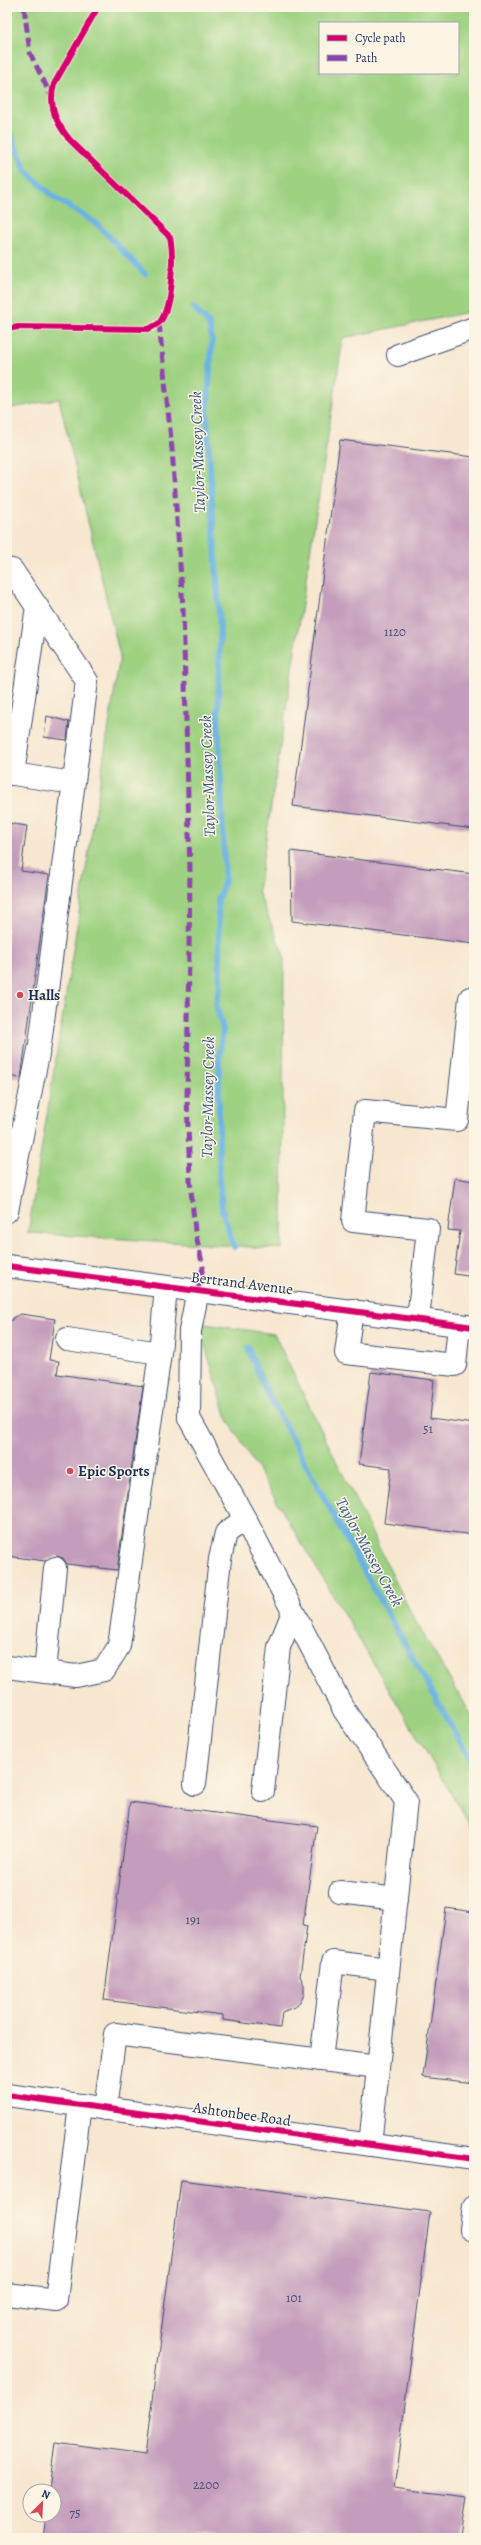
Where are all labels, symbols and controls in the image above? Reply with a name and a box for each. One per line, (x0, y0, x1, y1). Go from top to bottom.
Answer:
legend (319, 22, 459, 74)
text: Cycle path (355, 30, 406, 46)
text: Path (355, 50, 378, 66)
water label: Taylor-Massey Creek (185, 391, 211, 513)
house number: 1120 (384, 623, 406, 640)
water label: Taylor-Massey Creek (195, 715, 221, 837)
place label: Halls (28, 985, 60, 1005)
marker: Halls (15, 990, 25, 1000)
water label: Taylor-Massey Creek (196, 1036, 220, 1158)
street label: Bertrand Avenue (190, 1267, 294, 1299)
house number: 51 (423, 1420, 434, 1437)
place label: Epic Sports (78, 1461, 150, 1481)
marker: Epic Sports (65, 1466, 75, 1476)
water label: Taylor-Massey Creek (330, 1493, 408, 1611)
house number: 191 (186, 1911, 201, 1928)
street label: Ashtonbee Road (191, 2097, 293, 2131)
house number: 101 (286, 2289, 302, 2306)
house number: 2200 (193, 2476, 219, 2493)
north arrow (22, 2483, 62, 2523)
text: N (39, 2486, 53, 2503)
house number: 75 (69, 2504, 81, 2521)

